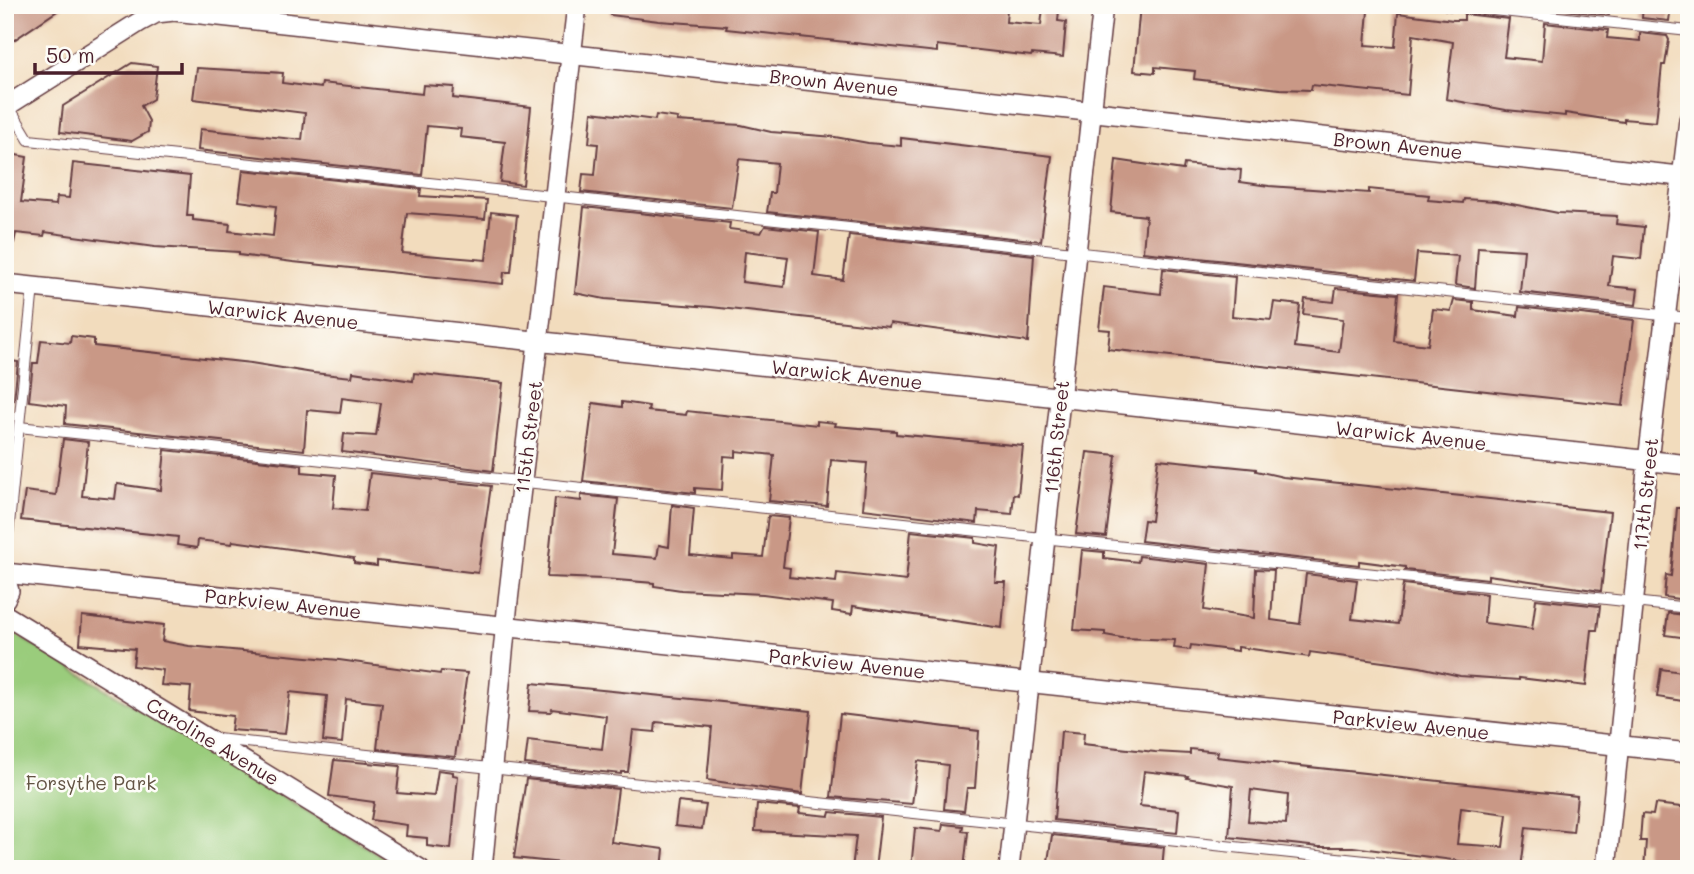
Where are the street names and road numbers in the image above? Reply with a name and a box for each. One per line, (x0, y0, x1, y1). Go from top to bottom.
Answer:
street label: Brown Avenue (768, 63, 900, 101)
street label: Brown Avenue (1332, 126, 1464, 164)
street label: Warwick Avenue (206, 294, 360, 334)
street label: Warwick Avenue (770, 354, 924, 394)
street label: 115th Street (509, 379, 547, 495)
street label: 116th Street (1038, 379, 1074, 495)
street label: Warwick Avenue (1334, 415, 1488, 455)
street label: 117th Street (1627, 436, 1663, 552)
street label: Parkview Avenue (203, 582, 363, 624)
street label: Parkview Avenue (767, 642, 927, 684)
street label: Caroline Avenue (142, 691, 284, 791)
street label: Parkview Avenue (1331, 703, 1491, 745)

